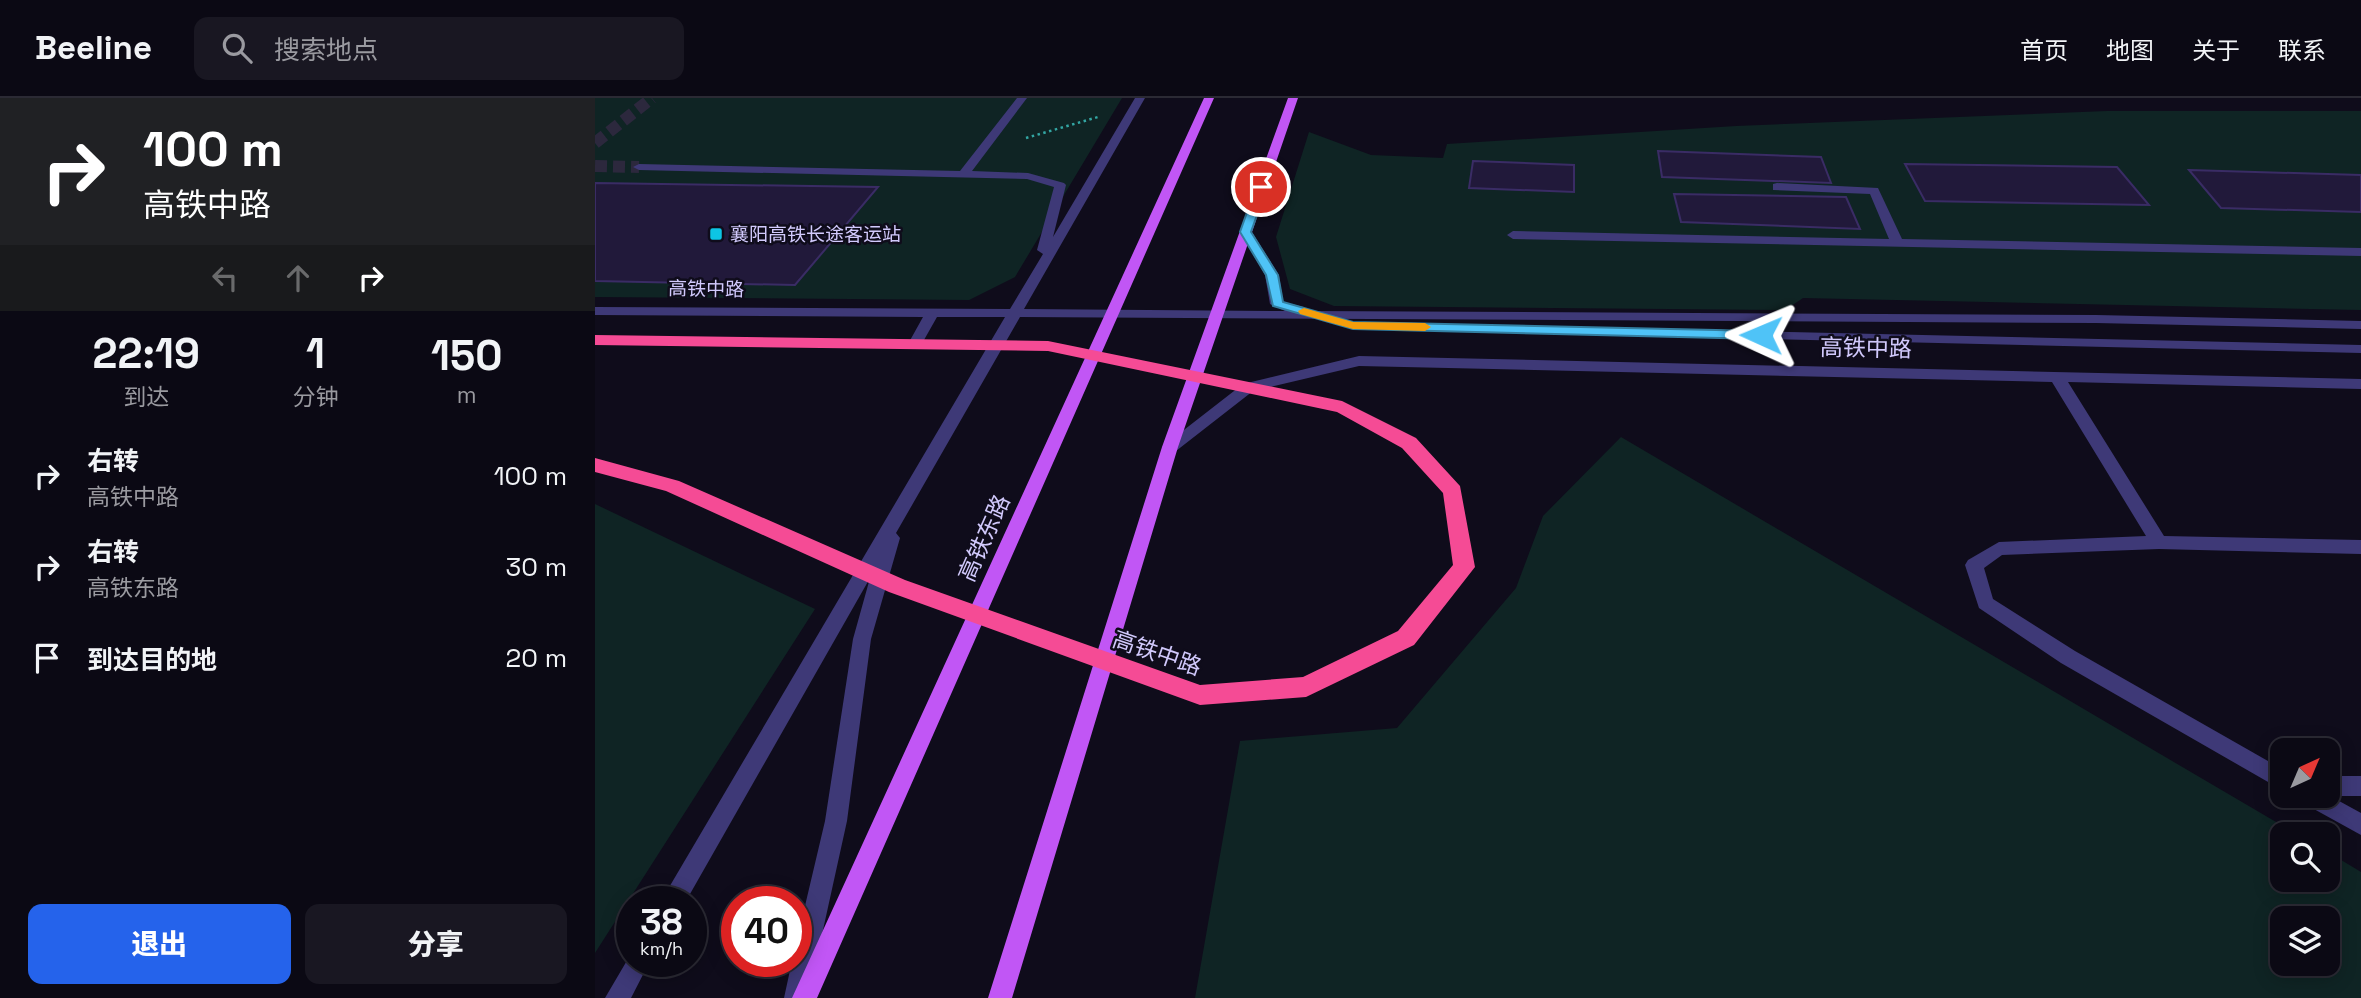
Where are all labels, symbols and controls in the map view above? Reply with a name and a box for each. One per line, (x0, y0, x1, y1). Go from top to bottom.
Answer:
search box (194, 17, 684, 80)
text: Beeline (35, 27, 152, 69)
icon: search (218, 29, 256, 67)
text: 搜索地点 (274, 33, 378, 67)
text: 首页 (2020, 35, 2068, 66)
text: 地图 (2106, 35, 2154, 66)
text: 关于 (2192, 35, 2240, 66)
text: 联系 (2278, 35, 2326, 66)
text: 100 m (143, 118, 283, 180)
icon: right (28, 126, 119, 217)
pin (1231, 157, 1291, 217)
icon: arrive (1242, 168, 1280, 206)
text: 高铁中路 (143, 185, 271, 225)
place label: 襄阳高铁长途客运站 (730, 222, 901, 247)
marker: 襄阳高铁长途客运站 (708, 226, 724, 242)
icon: left (206, 259, 244, 297)
icon: ahead (279, 259, 317, 297)
icon: right (352, 259, 390, 297)
street label: 高铁中路 (668, 276, 744, 302)
position arrow (1724, 298, 1798, 372)
text: 22:19 (93, 327, 200, 380)
text: 1 (306, 327, 325, 380)
text: 150 (431, 329, 502, 382)
street label: 高铁中路 (1820, 332, 1912, 364)
text: m (457, 380, 477, 410)
text: 到达 (123, 382, 169, 412)
text: 分钟 (292, 382, 338, 412)
text: 右转 (87, 444, 139, 478)
icon: right (28, 457, 66, 495)
text: 100 m (494, 459, 567, 493)
text: 高铁中路 (87, 482, 179, 512)
street label: 高铁东路 (952, 490, 1016, 586)
text: 右转 (87, 535, 139, 569)
icon: right (28, 548, 66, 586)
text: 30 m (506, 550, 567, 584)
text: 高铁东路 (87, 573, 179, 603)
street label: 高铁中路 (1109, 624, 1205, 682)
icon: arrive (28, 639, 66, 677)
text: 20 m (506, 641, 567, 675)
text: 到达目的地 (87, 643, 217, 677)
north arrow (2270, 738, 2340, 808)
map controls (2270, 738, 2340, 976)
button: search (2270, 822, 2340, 892)
speed limit sign: 40 (721, 886, 812, 977)
text: 38 (640, 900, 683, 944)
button: 退出 (28, 904, 291, 984)
button: 分享 (305, 904, 567, 984)
button: layers (2270, 906, 2340, 976)
text: km/h (640, 937, 683, 960)

